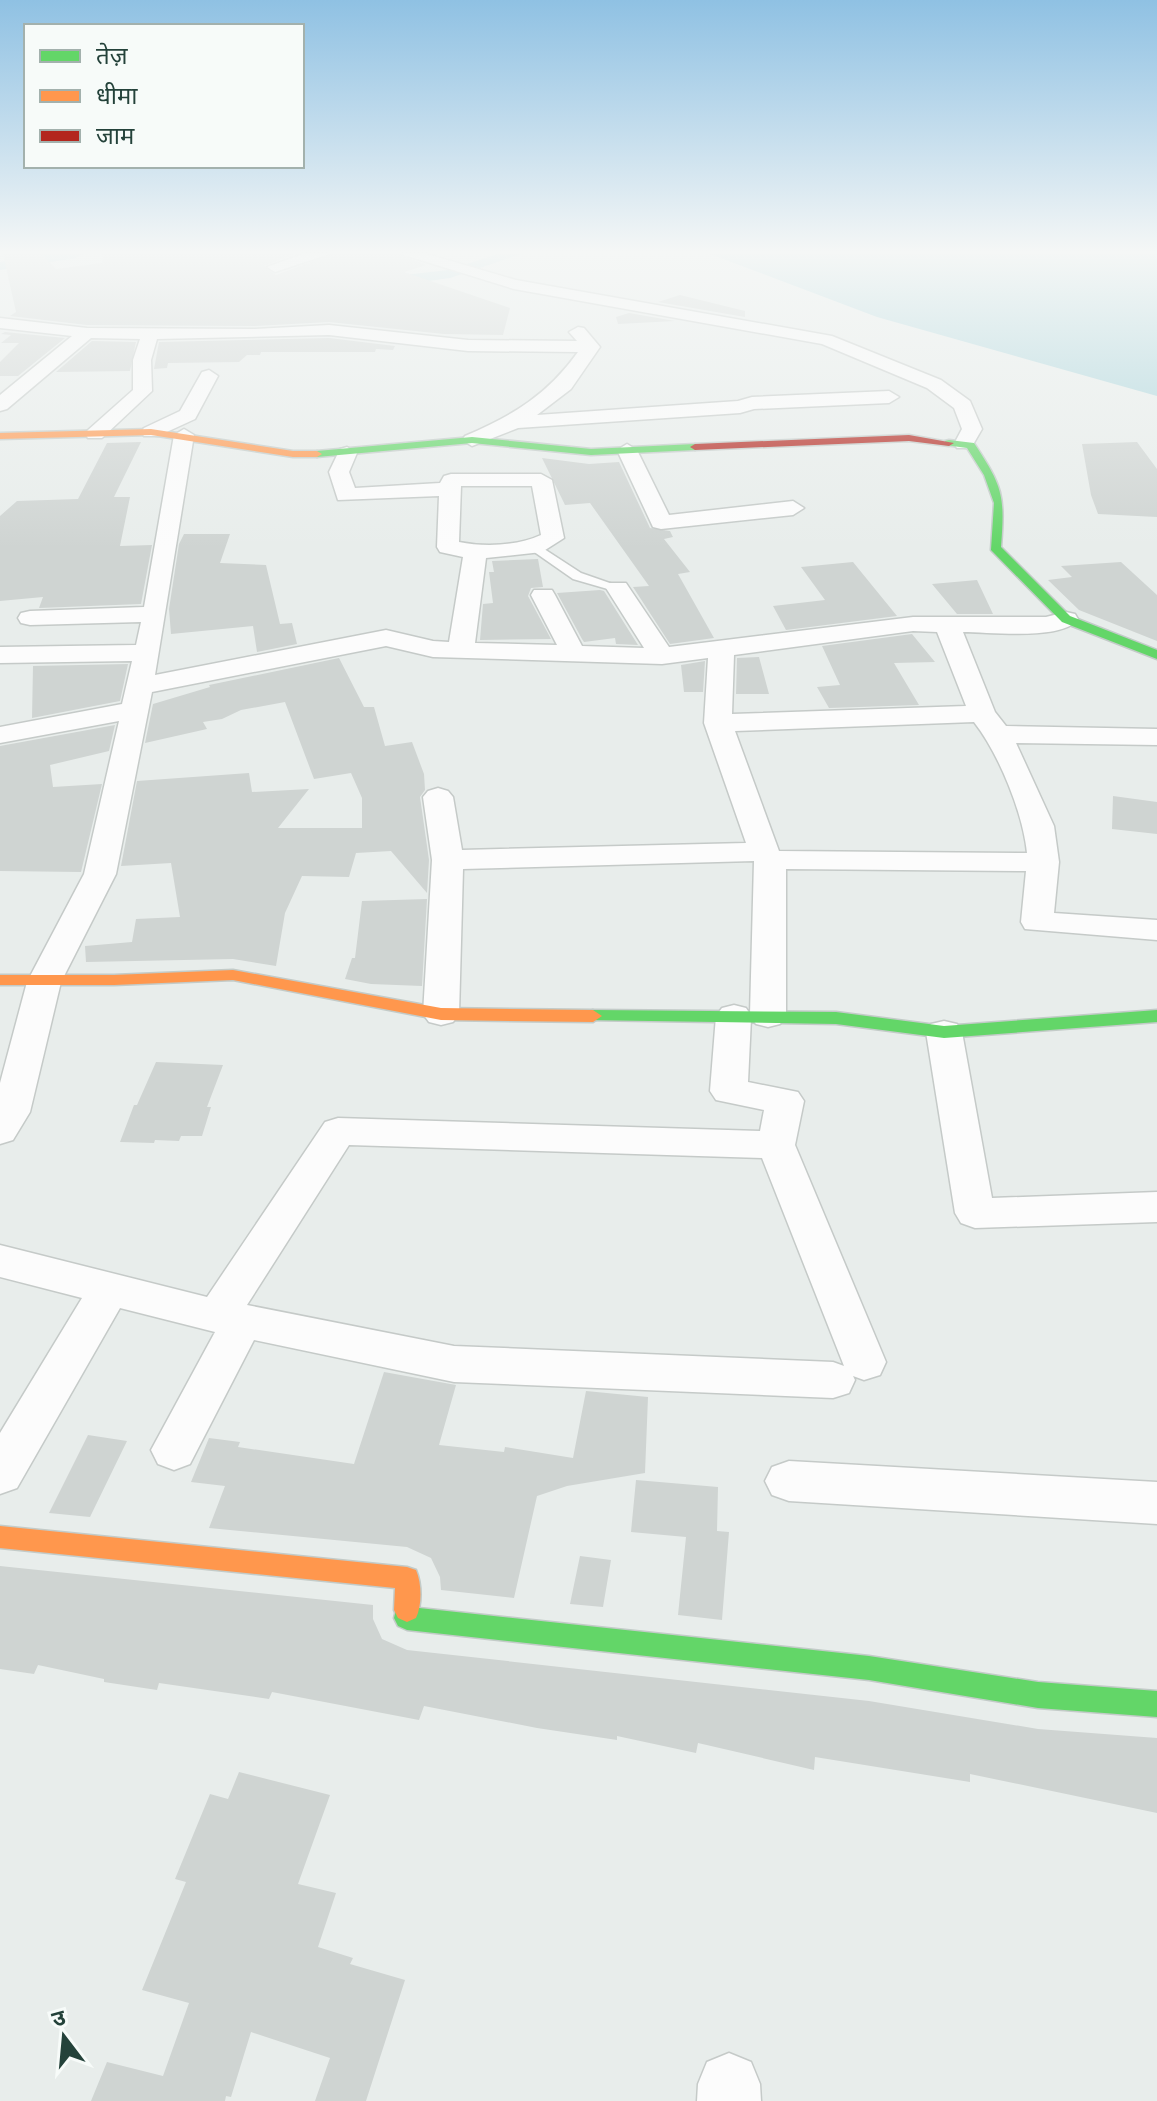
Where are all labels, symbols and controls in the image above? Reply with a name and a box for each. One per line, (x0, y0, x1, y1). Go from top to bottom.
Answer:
legend (24, 24, 304, 168)
text: तेज़ (96, 40, 129, 69)
text: धीमा (96, 80, 138, 109)
text: जाम (96, 120, 135, 149)
north arrow (24, 1997, 104, 2077)
text: उ (48, 2002, 69, 2032)

